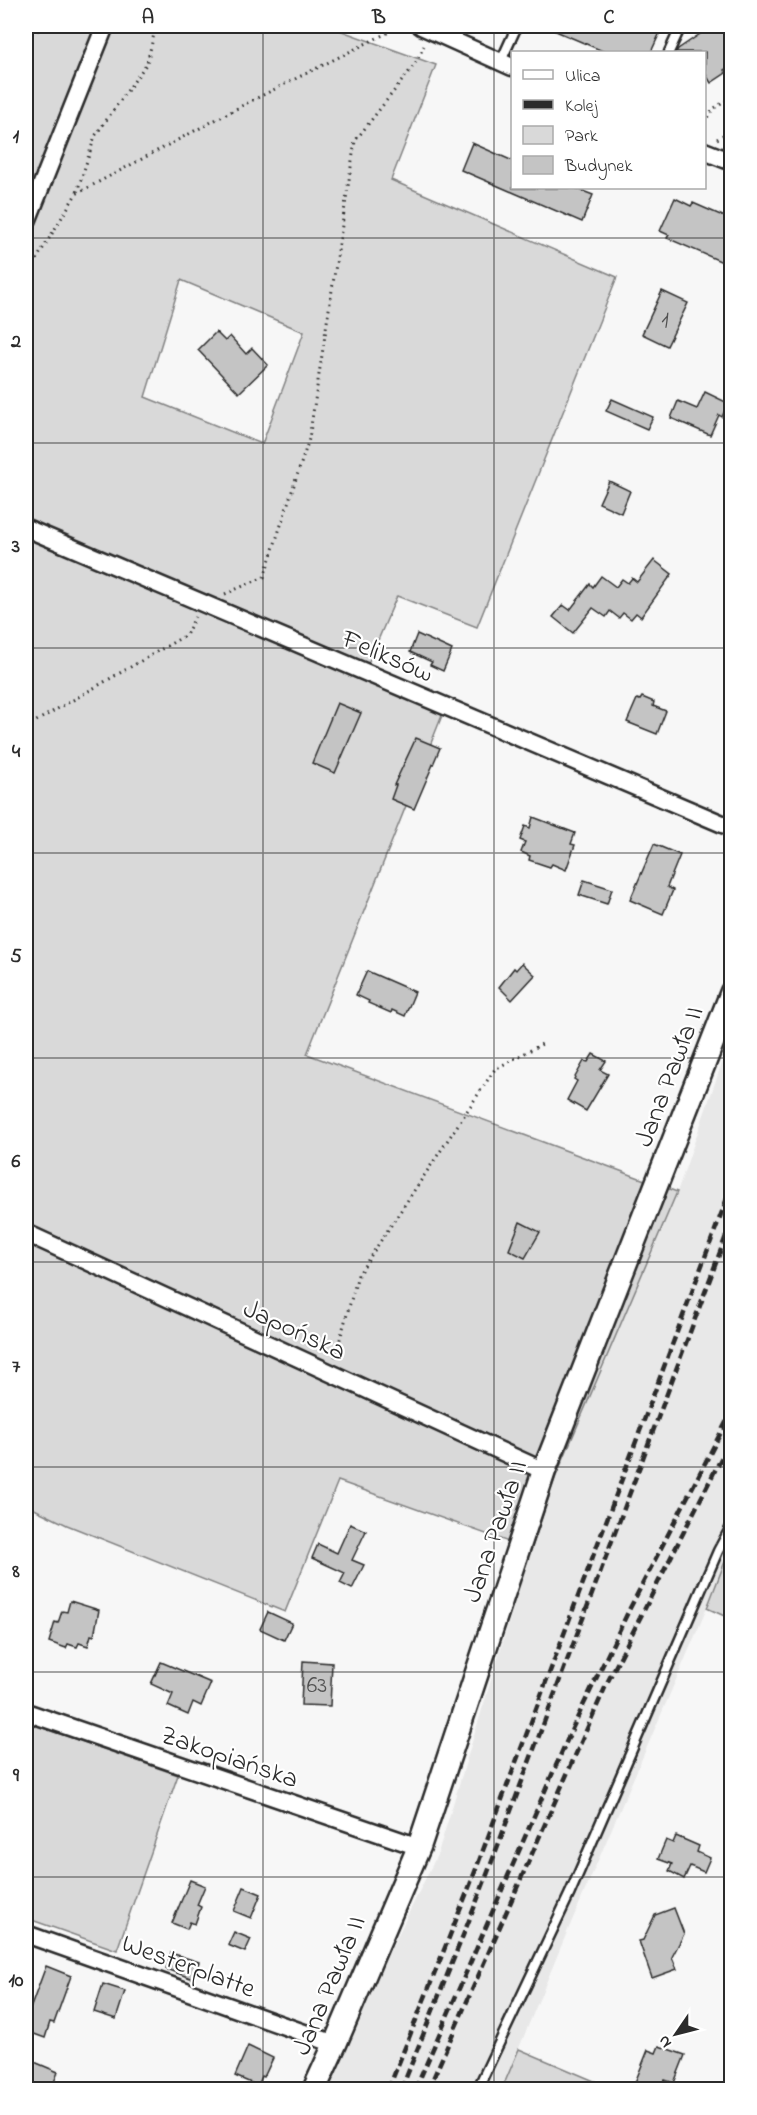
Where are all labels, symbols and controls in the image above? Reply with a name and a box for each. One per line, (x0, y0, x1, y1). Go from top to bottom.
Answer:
text: A (142, 4, 154, 33)
text: B (371, 4, 386, 33)
text: C (604, 4, 615, 33)
legend (511, 51, 706, 189)
text: Ulica (565, 64, 600, 90)
text: Kolej (565, 94, 598, 120)
text: 1 (13, 123, 20, 152)
text: Park (565, 124, 598, 150)
text: Budynek (564, 154, 632, 180)
house number: 1 (661, 304, 669, 339)
text: 2 (10, 328, 21, 357)
text: 3 (11, 533, 20, 562)
street label: Feliksów (334, 620, 439, 694)
text: 4 (12, 738, 21, 767)
text: 5 (10, 943, 22, 972)
street label: Jana Pawła II (626, 1001, 715, 1153)
text: 6 (12, 1148, 21, 1177)
street label: Japońska (236, 1290, 352, 1372)
text: 7 (12, 1353, 21, 1382)
street label: Jana Pawła II (454, 1455, 539, 1608)
text: 8 (11, 1558, 20, 1587)
house number: 63 (307, 1669, 327, 1704)
street label: Zakopiańska (155, 1717, 303, 1800)
text: 9 (12, 1762, 20, 1791)
street label: Jana Pawła II (283, 1910, 377, 2062)
street label: Westerplatte (116, 1925, 261, 2010)
text: 10 (9, 1967, 24, 1996)
north arrow (646, 2004, 706, 2064)
text: N (652, 2030, 678, 2053)

